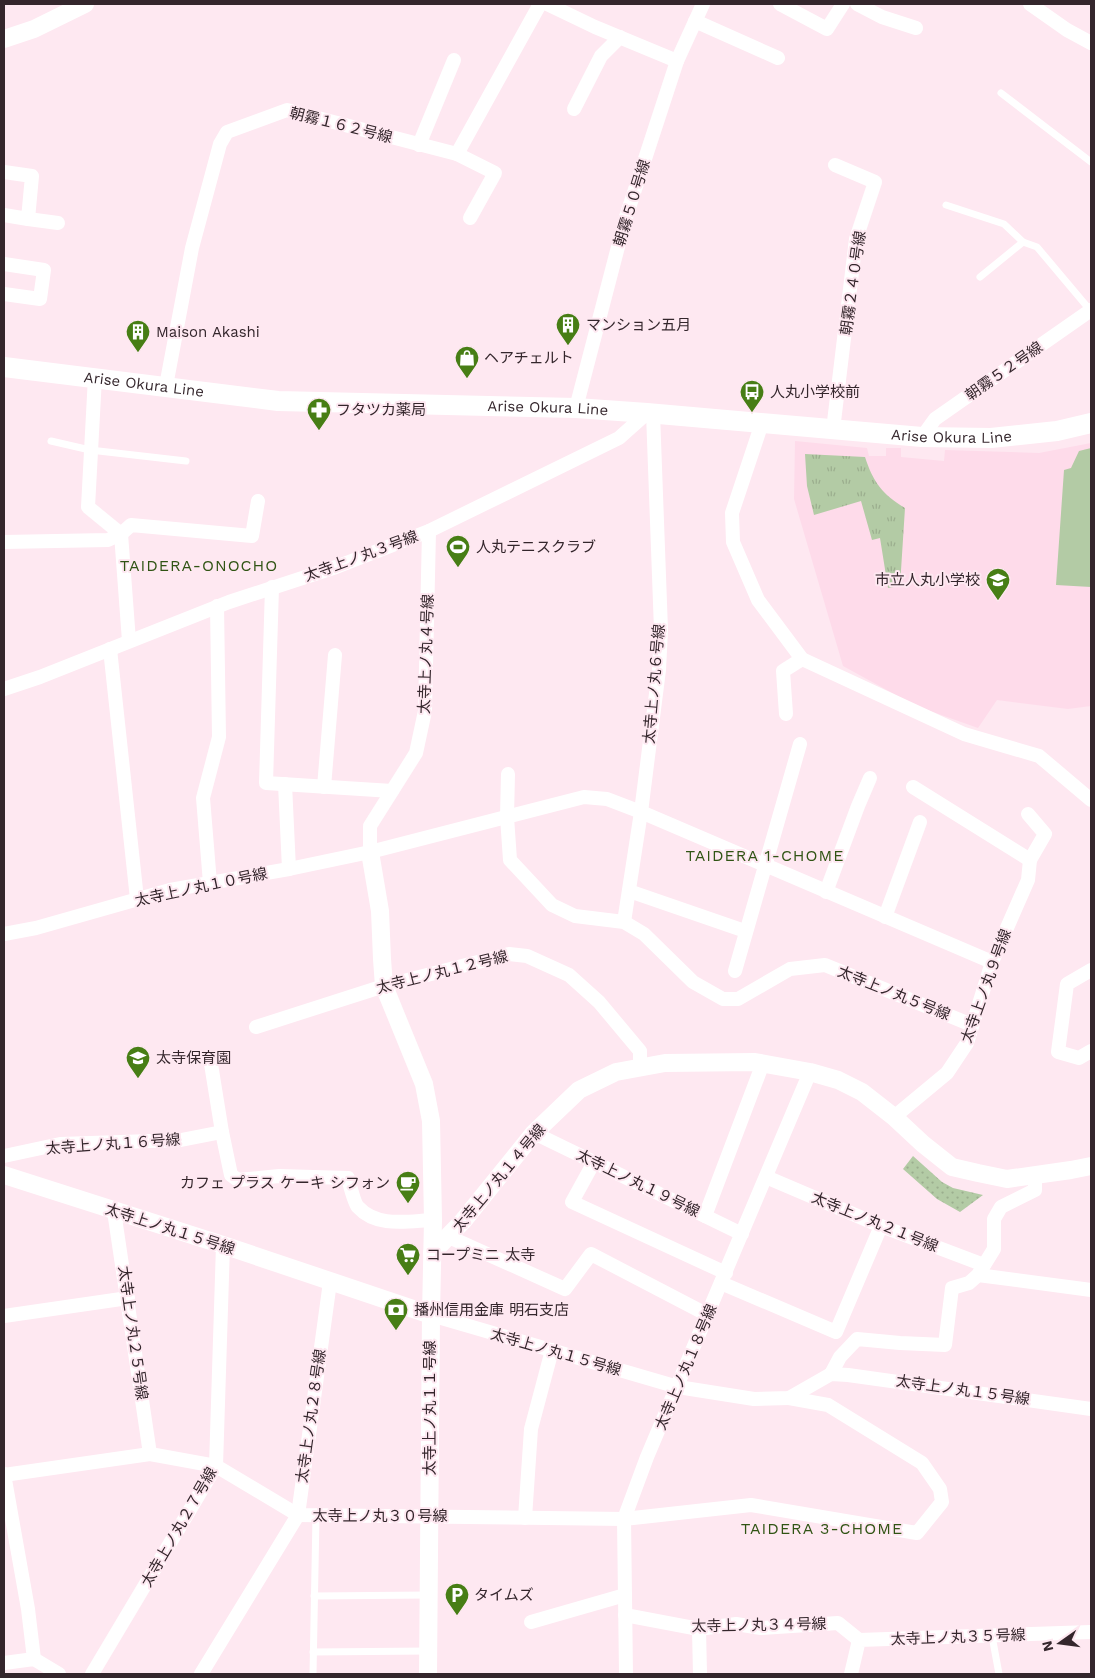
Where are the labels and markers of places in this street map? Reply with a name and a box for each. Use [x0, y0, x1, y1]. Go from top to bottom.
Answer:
building icon: マンション五月 [555, 312, 581, 346]
place label: マンション五月 [586, 316, 691, 334]
building icon: Maison Akashi [125, 319, 151, 353]
place label: Maison Akashi [156, 323, 260, 341]
shop icon: ヘアチェルト [454, 345, 480, 379]
place label: ヘアチェルト [484, 349, 574, 367]
bus stop icon: 人丸小学校前 [739, 379, 765, 413]
place label: 人丸小学校前 [770, 383, 860, 401]
pharmacy icon: フタツカ薬局 [306, 397, 332, 431]
place label: フタツカ薬局 [336, 401, 426, 419]
sports icon: 人丸テニスクラブ [445, 534, 471, 568]
place label: 人丸テニスクラブ [476, 538, 596, 556]
school or university icon: 市立人丸小学校 [985, 567, 1011, 601]
place label: 市立人丸小学校 [875, 571, 980, 589]
school or university icon: 太寺保育園 [125, 1045, 151, 1079]
place label: 太寺保育園 [156, 1049, 231, 1067]
cafe icon: カフェ プラス ケーキ シフォン [395, 1170, 421, 1204]
place label: カフェ プラス ケーキ シフォン [180, 1174, 390, 1192]
supermarket icon: コープミニ 太寺 [395, 1242, 421, 1276]
place label: コープミニ 太寺 [426, 1246, 535, 1264]
bank icon: 播州信用金庫 明石支店 [383, 1297, 409, 1331]
place label: 播州信用金庫 明石支店 [414, 1301, 569, 1319]
parking icon: タイムズ [444, 1582, 470, 1616]
place label: タイムズ [474, 1586, 534, 1604]

